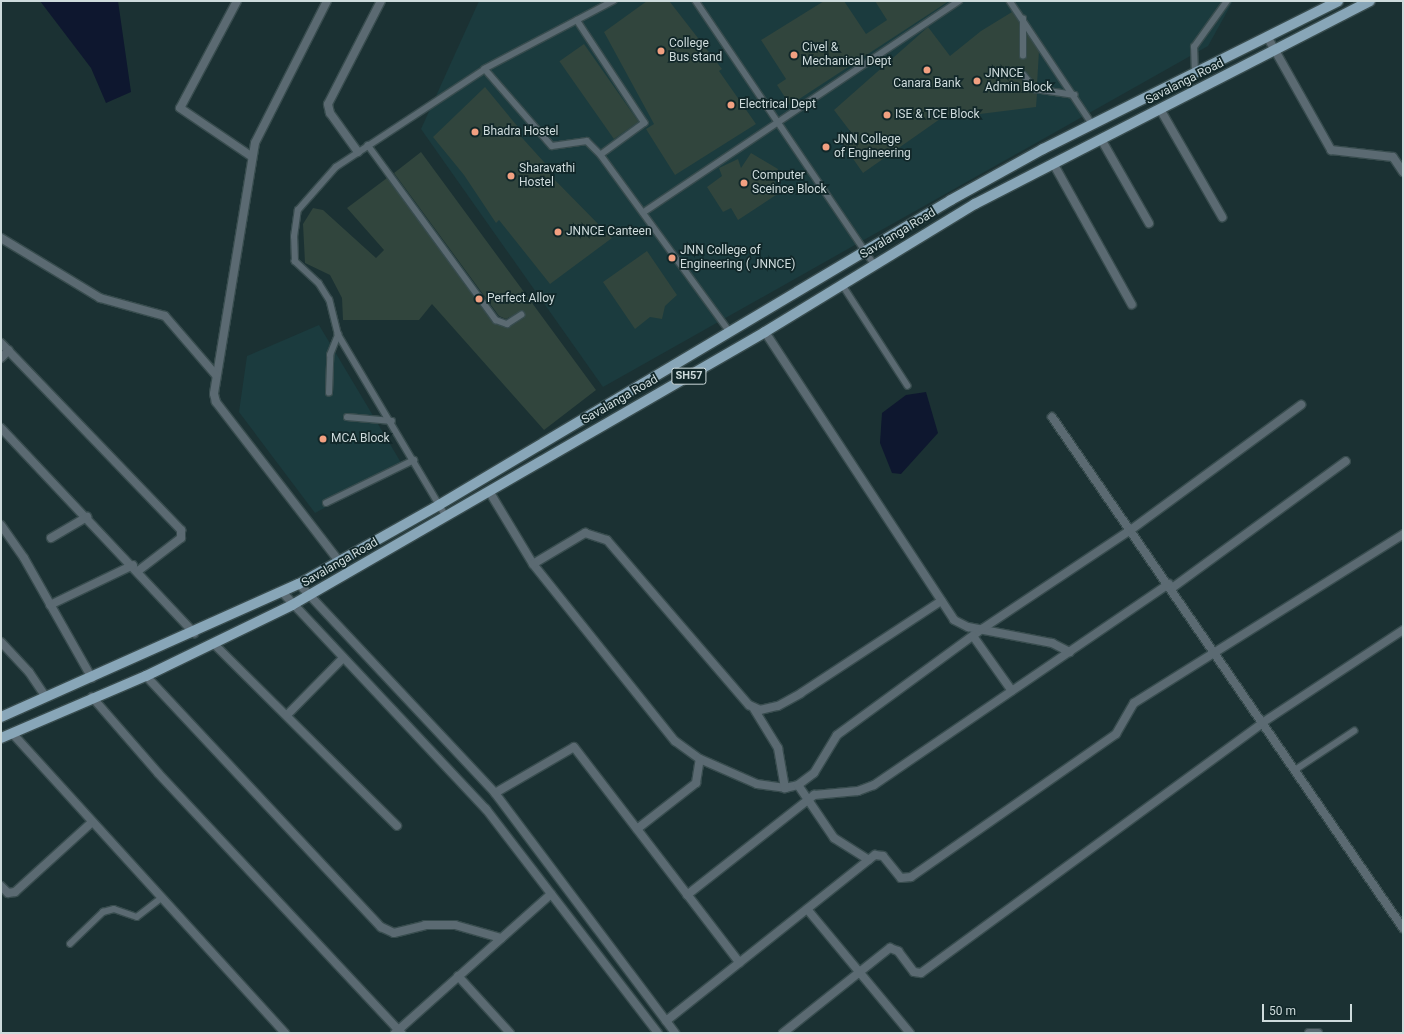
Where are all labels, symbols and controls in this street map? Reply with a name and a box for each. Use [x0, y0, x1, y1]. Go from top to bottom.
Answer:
place label: College Bus stand [669, 37, 722, 65]
place label: Civel & Mechanical Dept [802, 41, 891, 69]
marker: College Bus stand [656, 46, 666, 56]
marker: Civel & Mechanical Dept [789, 50, 799, 60]
street label: Savalanga Road [1144, 56, 1226, 108]
marker: Canara Bank [922, 65, 932, 75]
place label: JNNCE Admin Block [985, 67, 1052, 95]
marker: JNNCE Admin Block [972, 76, 982, 86]
place label: Canara Bank [893, 77, 961, 91]
place label: Electrical Dept [739, 98, 816, 112]
marker: Electrical Dept [726, 100, 736, 110]
place label: ISE & TCE Block [895, 108, 980, 122]
marker: ISE & TCE Block [882, 110, 892, 120]
place label: Bhadra Hostel [483, 125, 559, 139]
marker: Bhadra Hostel [470, 127, 480, 137]
place label: JNN College of Engineering [834, 133, 911, 161]
marker: JNN College of Engineering [821, 142, 831, 152]
place label: Sharavathi Hostel [519, 162, 575, 190]
place label: Computer Sceince Block [752, 169, 827, 197]
marker: Sharavathi Hostel [506, 171, 516, 181]
marker: Computer Sceince Block [739, 178, 749, 188]
street label: Savalanga Road [858, 206, 938, 262]
place label: JNNCE Canteen [566, 225, 652, 239]
marker: JNNCE Canteen [553, 227, 563, 237]
place label: JNN College of Engineering ( JNNCE) [680, 244, 795, 272]
marker: JNN College of Engineering ( JNNCE) [667, 253, 677, 263]
place label: Perfect Alloy [487, 292, 555, 306]
marker: Perfect Alloy [474, 294, 484, 304]
road number: SH57 [671, 367, 707, 385]
street label: Savalanga Road [579, 372, 661, 428]
place label: MCA Block [331, 432, 390, 446]
marker: MCA Block [318, 434, 328, 444]
street label: Savalanga Road [299, 535, 381, 591]
scale bar [1264, 996, 1354, 1022]
text: 50 m [1269, 1004, 1296, 1018]

